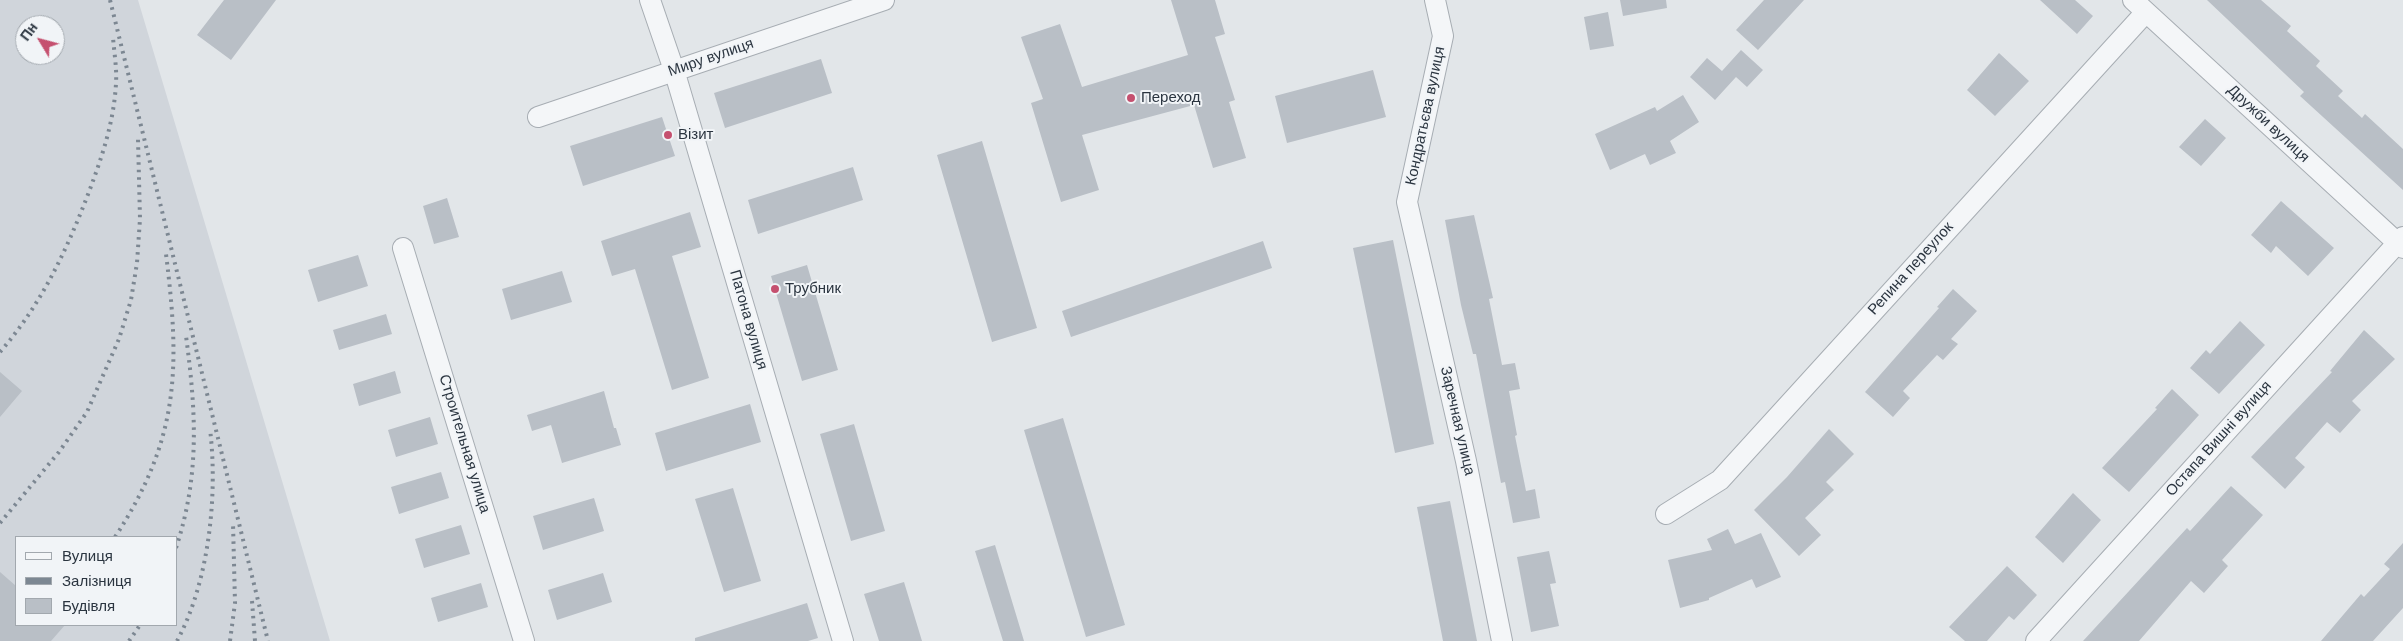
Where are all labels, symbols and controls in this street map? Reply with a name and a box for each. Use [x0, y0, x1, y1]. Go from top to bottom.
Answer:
north arrow [15, 15, 65, 65]
text: Пн [16, 19, 42, 44]
street label: Миру вулиця [666, 35, 756, 81]
street label: Кондратьєва вулиця [1402, 45, 1450, 187]
street label: Дружби вулиця [2223, 81, 2313, 167]
place label: Переход [1141, 89, 1201, 107]
marker: Переход [1125, 92, 1137, 104]
place label: Візит [678, 126, 713, 144]
marker: Візит [662, 129, 674, 141]
street label: Репина переулок [1865, 219, 1957, 319]
street label: Патона вулиця [725, 268, 771, 372]
place label: Трубник [785, 280, 841, 298]
marker: Трубник [769, 283, 781, 295]
street label: Заречная улица [1436, 365, 1478, 477]
street label: Строительная улица [434, 373, 494, 515]
street label: Остапа Вишні вулиця [2162, 377, 2276, 501]
legend [15, 536, 178, 626]
text: Вулиця [62, 546, 113, 566]
text: Залізниця [62, 571, 132, 591]
text: Будівля [62, 596, 115, 616]

